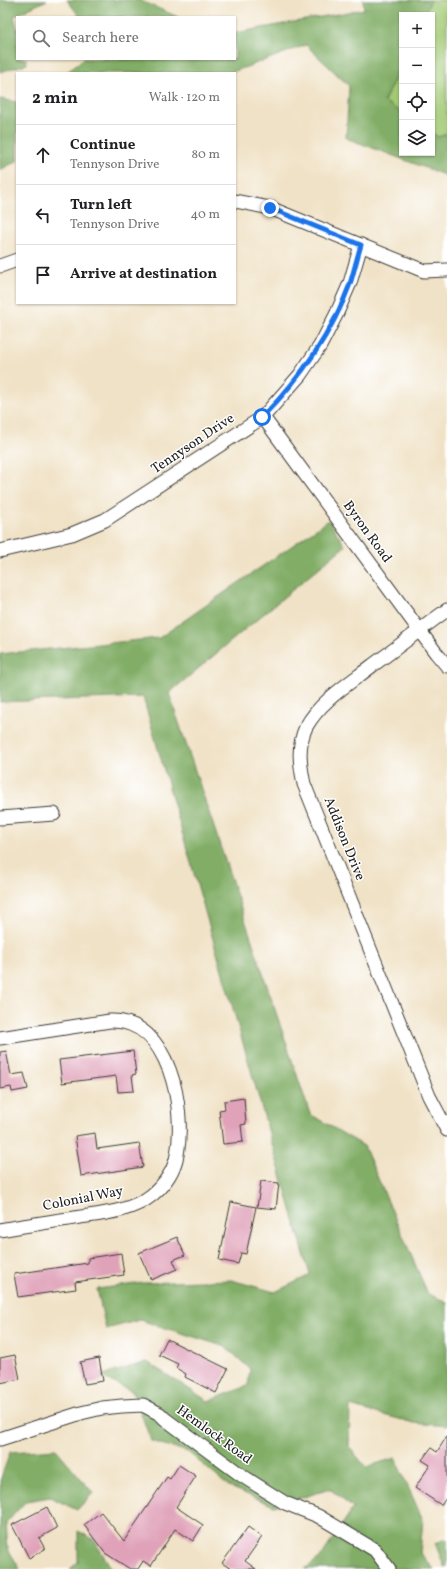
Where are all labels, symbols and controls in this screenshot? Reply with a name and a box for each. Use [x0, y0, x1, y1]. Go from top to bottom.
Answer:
map controls [399, 12, 435, 156]
button: + [399, 12, 435, 48]
search box [16, 16, 236, 60]
icon: search [30, 27, 52, 49]
text: Search here [62, 28, 139, 49]
button: − [399, 48, 435, 84]
button: locate [399, 84, 435, 120]
text: 2 min [32, 87, 78, 110]
text: Walk · 120 m [149, 89, 220, 107]
button: layers [399, 120, 435, 156]
text: Continue [70, 135, 135, 156]
icon: ahead [32, 144, 54, 166]
text: 80 m [191, 146, 220, 164]
text: Tennyson Drive [70, 156, 159, 174]
text: Turn left [70, 195, 132, 216]
route end [261, 199, 279, 217]
icon: left [32, 204, 54, 226]
text: 40 m [191, 206, 220, 224]
text: Tennyson Drive [70, 216, 159, 234]
icon: arrive [32, 264, 54, 286]
text: Arrive at destination [70, 264, 217, 285]
route start [253, 408, 271, 426]
street label: Tennyson Drive [148, 409, 239, 479]
street label: Byron Road [338, 497, 396, 567]
street label: Addison Drive [319, 794, 369, 884]
street label: Colonial Way [41, 1182, 125, 1216]
street label: Hemlock Road [172, 1401, 256, 1469]

